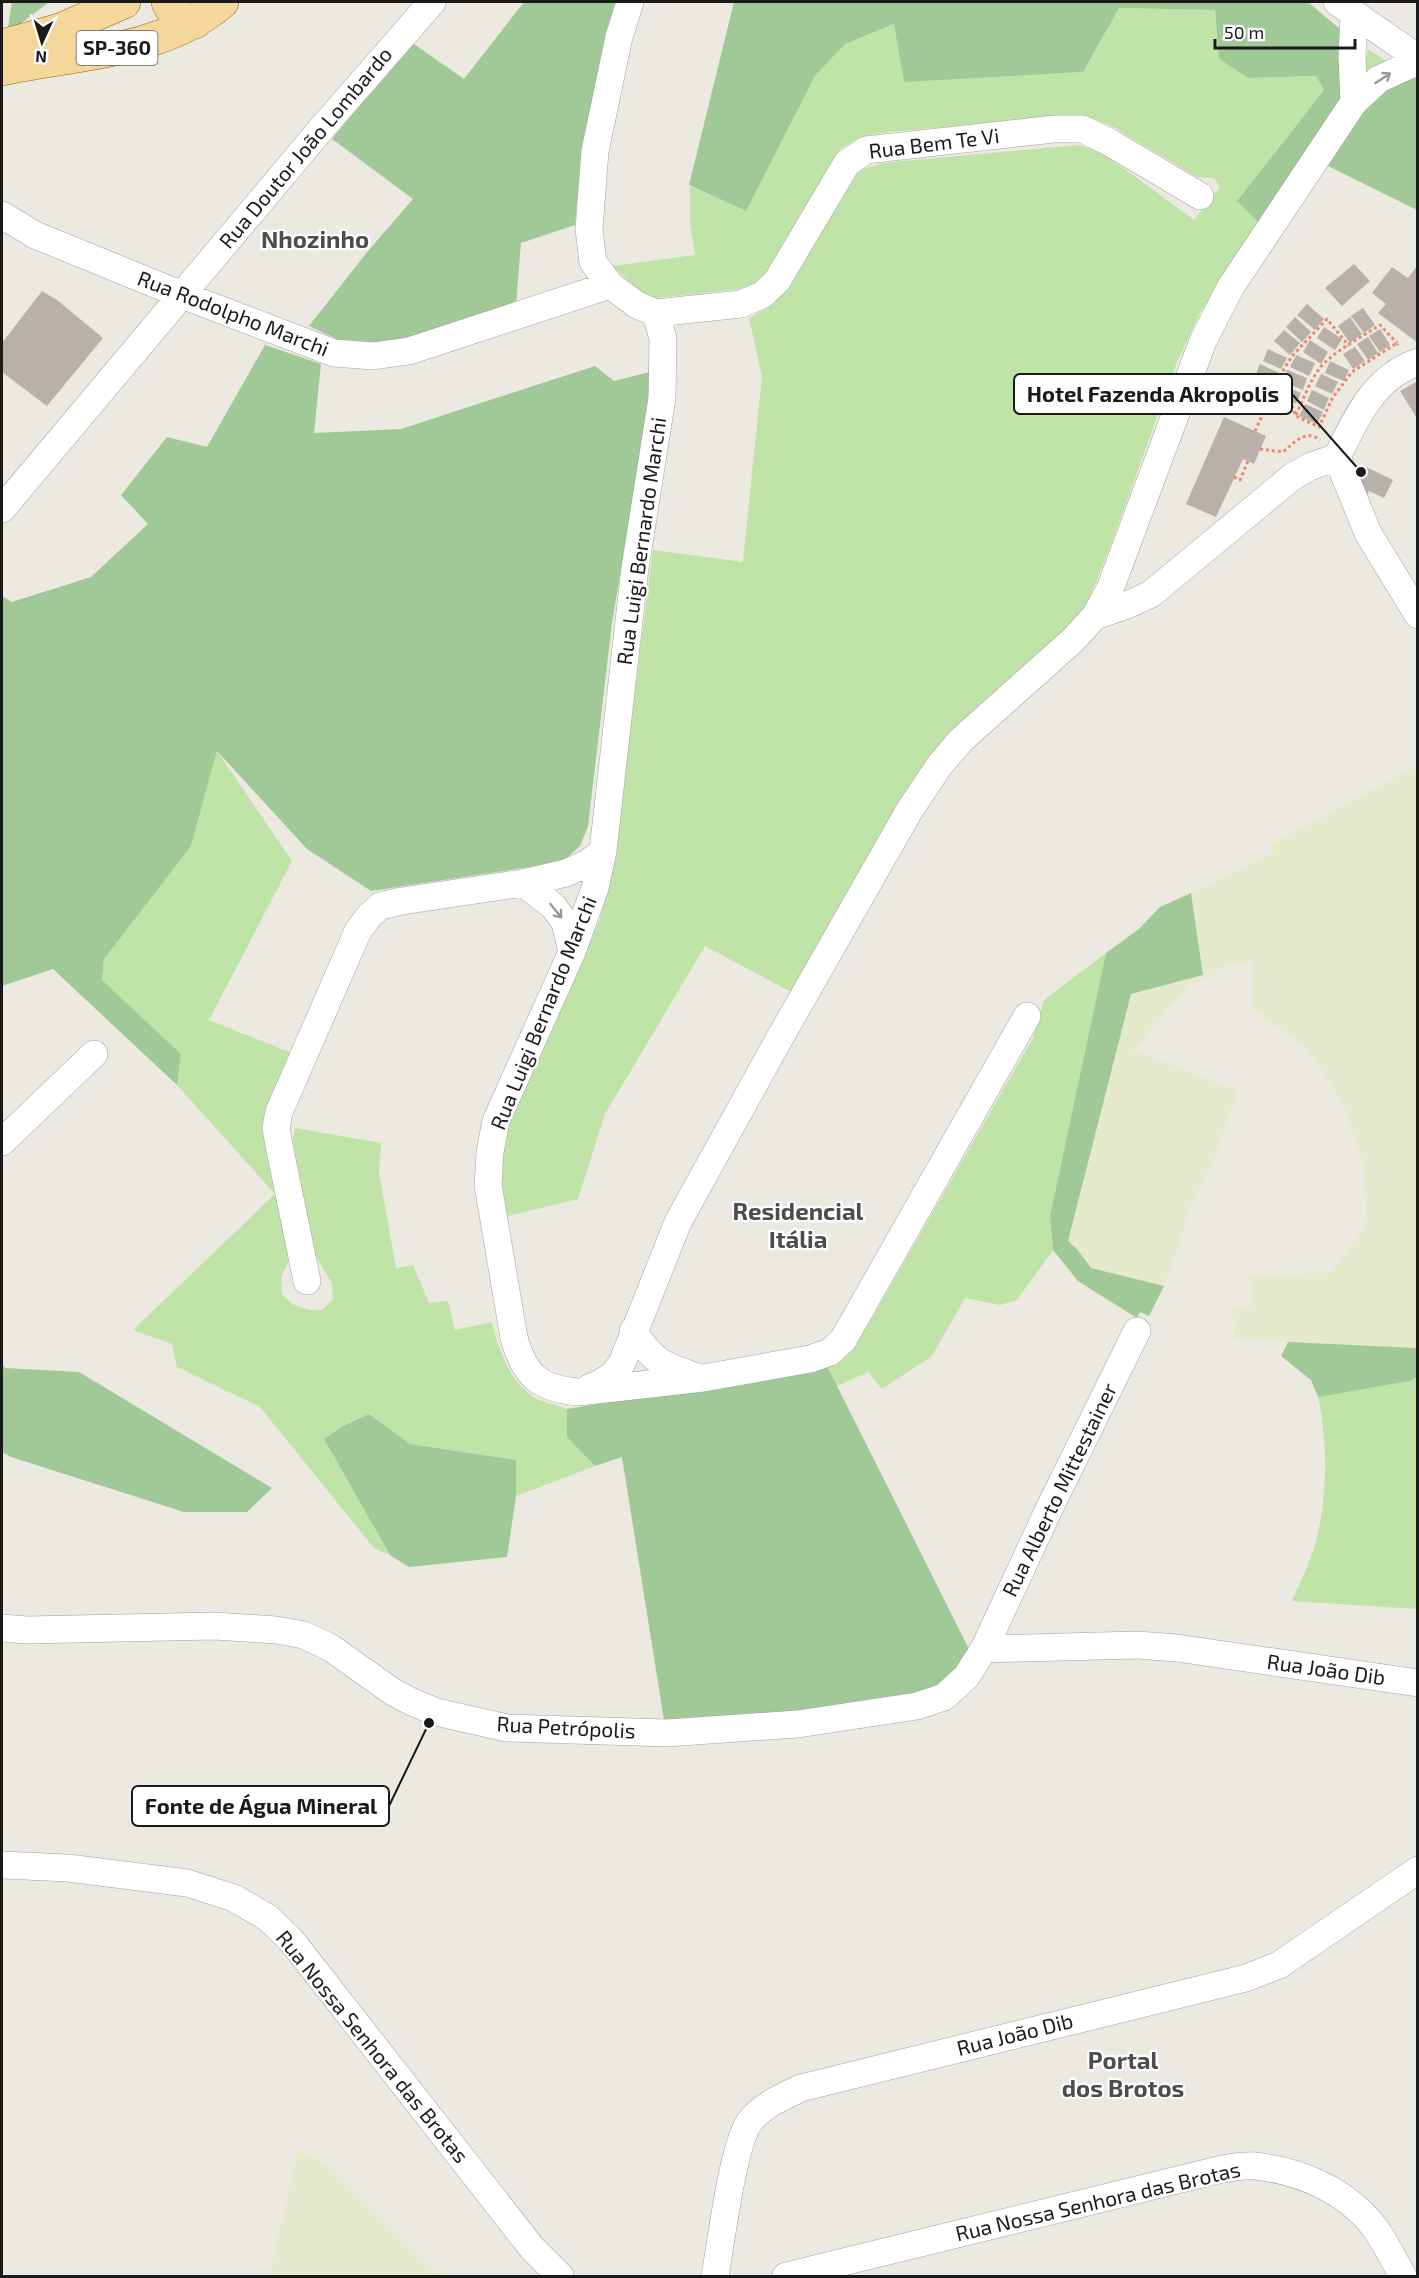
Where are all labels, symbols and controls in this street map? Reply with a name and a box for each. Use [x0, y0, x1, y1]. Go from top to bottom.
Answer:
north arrow [12, 12, 72, 72]
scale bar [1215, 12, 1354, 50]
text: 50 m [1224, 21, 1264, 43]
road number: SP-360 [76, 31, 158, 65]
street label: Rua Doutor João Lombardo [213, 41, 396, 253]
text: N [34, 48, 47, 67]
one-way arrow [1375, 71, 1392, 84]
street label: Rua Bem Te Vi [867, 122, 1001, 163]
district label: Nhozinho [261, 224, 369, 253]
street label: Rua Rodolpho Marchi [134, 265, 333, 361]
callout: Hotel Fazenda Akropolis [1014, 374, 1292, 414]
text: Hotel Fazenda Akropolis [1027, 380, 1279, 406]
street label: Rua Luigi Bernardo Marchi [611, 415, 670, 666]
street label: Rua Luigi Bernardo Marchi [484, 892, 601, 1133]
one-way arrow [550, 903, 563, 919]
district label: Residencial Itália [733, 1196, 864, 1253]
street label: Rua Alberto Mittestainer [996, 1378, 1122, 1600]
street label: Rua João Dib [1266, 1648, 1387, 1689]
street label: Rua Petrópolis [496, 1710, 636, 1743]
callout: Fonte de Água Mineral [132, 1786, 389, 1826]
text: Fonte de Água Mineral [145, 1792, 378, 1818]
street label: Rua Nossa Senhora das Brotas [272, 1925, 475, 2167]
street label: Rua João Dib [954, 2007, 1075, 2060]
district label: Portal dos Brotos [1062, 2045, 1184, 2102]
street label: Rua Nossa Senhora das Brotas [953, 2156, 1243, 2246]

